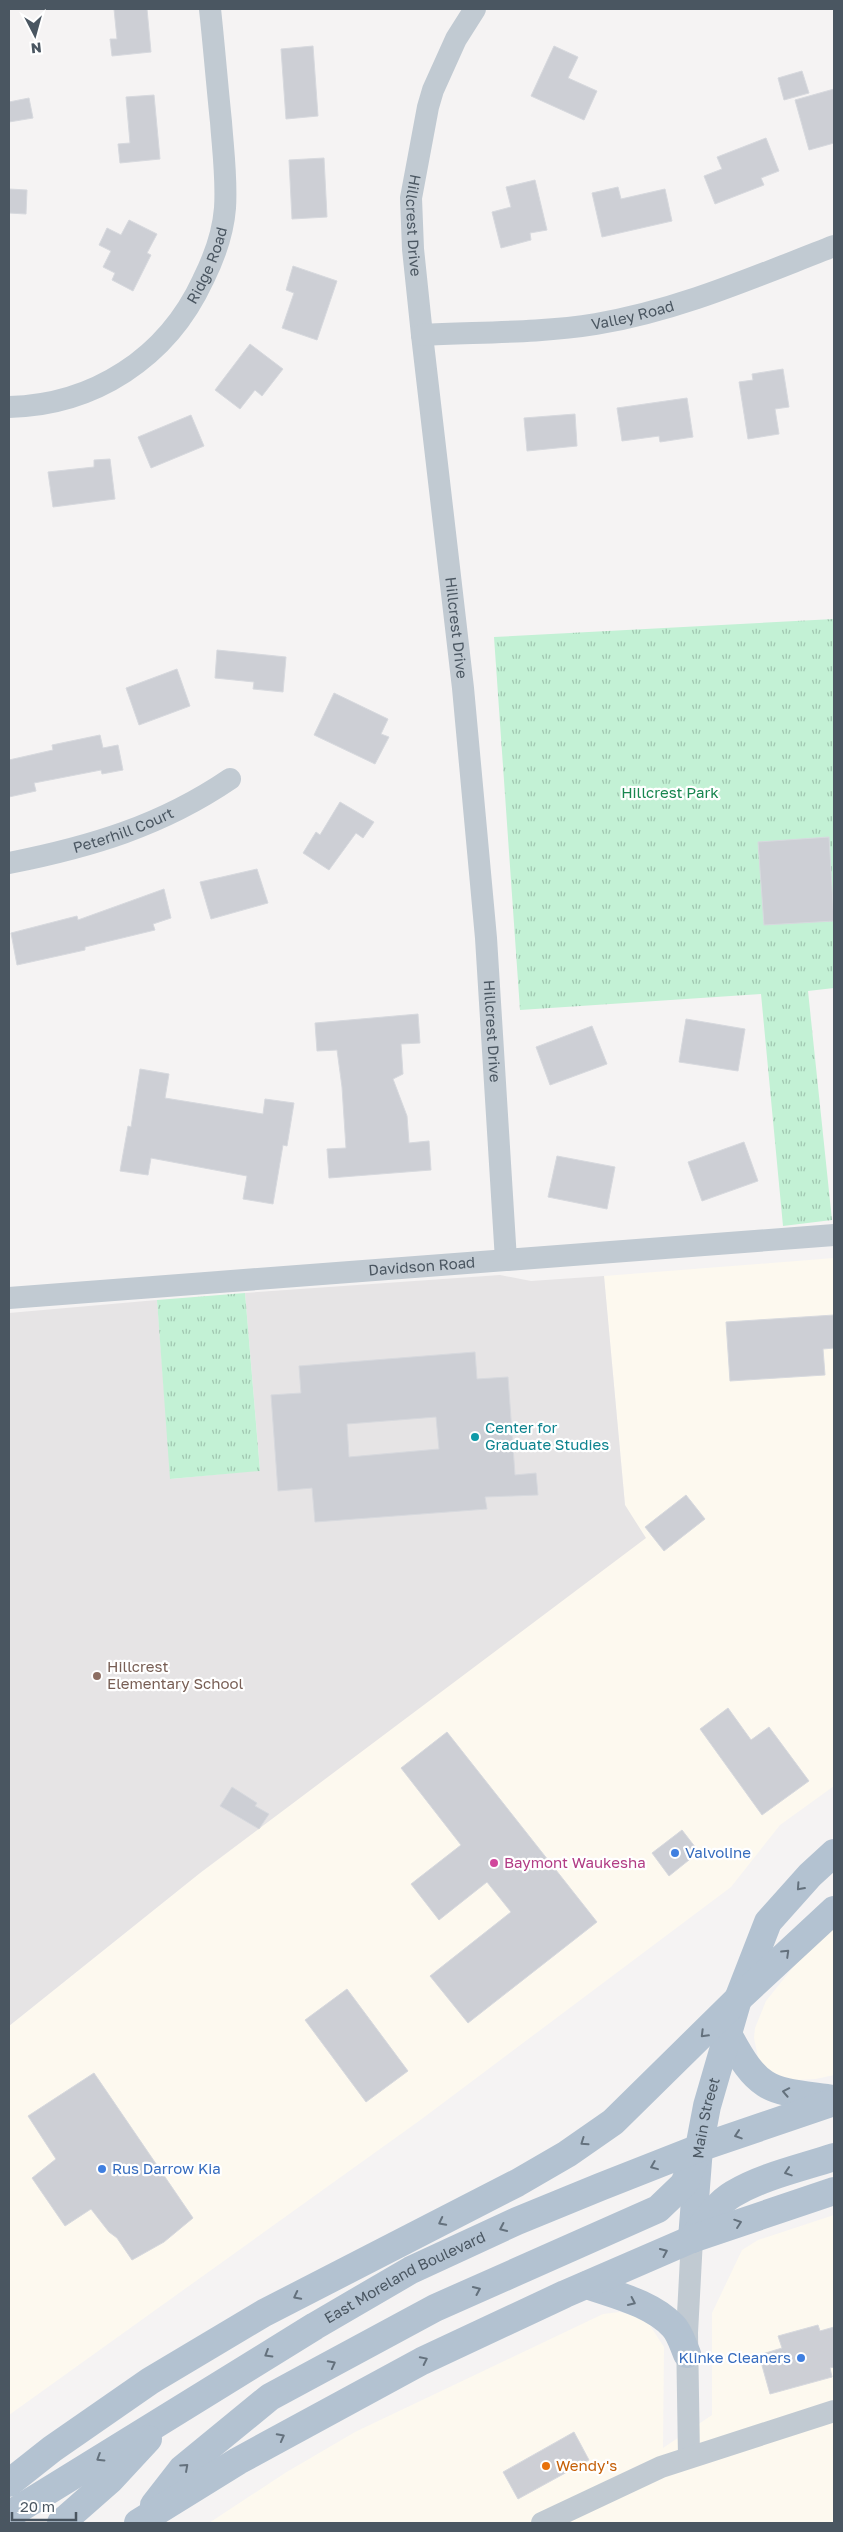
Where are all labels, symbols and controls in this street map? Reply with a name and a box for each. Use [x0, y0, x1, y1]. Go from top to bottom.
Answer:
north arrow [10, 10, 60, 60]
text: N [30, 39, 43, 57]
street label: Hillcrest Drive [403, 173, 426, 277]
street label: Ridge Road [182, 225, 230, 307]
street label: Valley Road [590, 296, 676, 333]
street label: Hillcrest Drive [442, 576, 472, 680]
park label: Hillcrest Park [621, 783, 719, 801]
street label: Peterhill Court [71, 803, 176, 856]
street label: Hillcrest Drive [481, 979, 505, 1083]
street label: Davidson Road [368, 1252, 476, 1279]
place label: Center for Graduate Studies [485, 1418, 609, 1453]
marker: Center for Graduate Studies [469, 1431, 481, 1443]
place label: Hillcrest Elementary School [107, 1657, 243, 1692]
marker: Hillcrest Elementary School [91, 1670, 103, 1682]
place label: Valvoline [685, 1843, 751, 1861]
marker: Valvoline [669, 1847, 681, 1859]
place label: Baymont Waukesha [504, 1853, 646, 1871]
marker: Baymont Waukesha [488, 1857, 500, 1869]
one-way arrow [797, 1882, 806, 1891]
one-way arrow [780, 1950, 789, 1959]
one-way arrow [701, 2028, 710, 2037]
street label: Main Street [688, 2075, 723, 2159]
one-way arrow [782, 2087, 791, 2097]
one-way arrow [735, 2129, 743, 2139]
one-way arrow [580, 2136, 589, 2145]
place label: Rus Darrow Kia [112, 2159, 221, 2177]
one-way arrow [650, 2160, 658, 2170]
marker: Rus Darrow Kia [96, 2163, 108, 2175]
one-way arrow [784, 2166, 792, 2176]
one-way arrow [438, 2216, 447, 2226]
one-way arrow [733, 2219, 742, 2229]
one-way arrow [499, 2221, 508, 2232]
street label: East Moreland Boulevard [321, 2227, 488, 2327]
one-way arrow [659, 2247, 668, 2258]
one-way arrow [472, 2285, 481, 2296]
one-way arrow [294, 2290, 303, 2300]
one-way arrow [627, 2295, 636, 2306]
one-way arrow [265, 2348, 274, 2358]
place label: Klinke Cleaners [678, 2348, 791, 2366]
marker: Klinke Cleaners [795, 2352, 807, 2364]
one-way arrow [419, 2356, 428, 2366]
one-way arrow [327, 2360, 336, 2370]
one-way arrow [276, 2434, 285, 2444]
one-way arrow [96, 2452, 105, 2461]
place label: Wendy's [556, 2456, 617, 2474]
marker: Wendy's [540, 2460, 552, 2472]
one-way arrow [180, 2463, 189, 2472]
scale bar [12, 2490, 76, 2522]
text: 20 m [20, 2497, 55, 2515]

